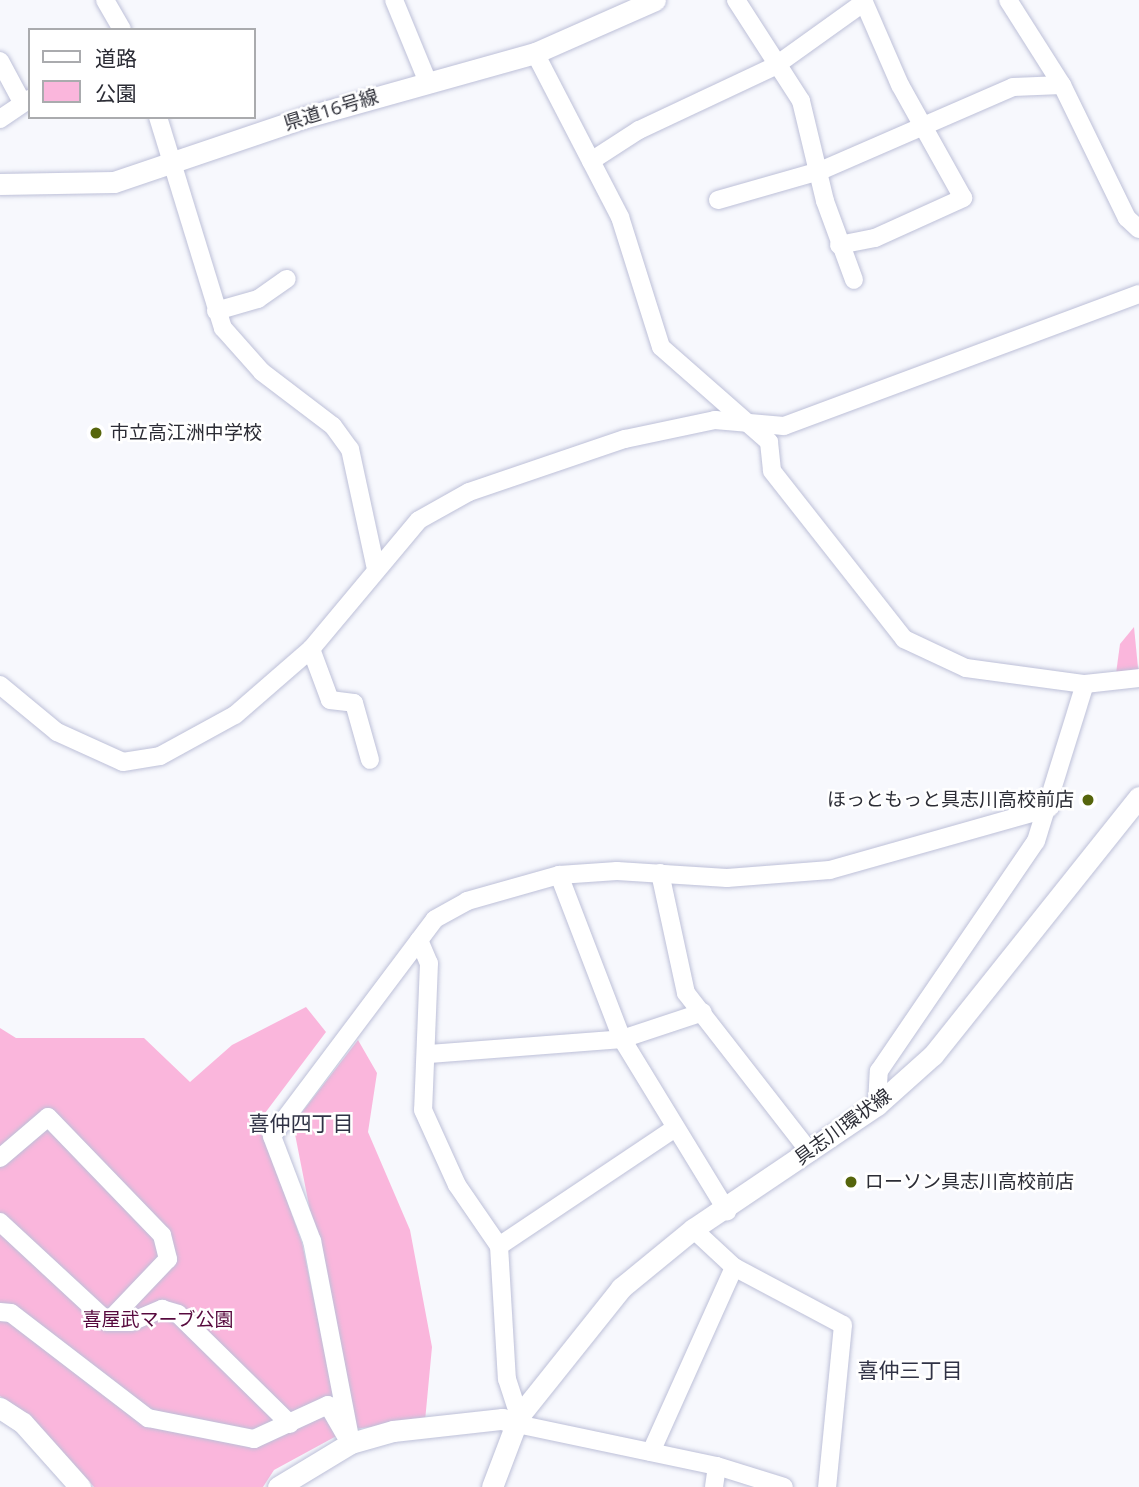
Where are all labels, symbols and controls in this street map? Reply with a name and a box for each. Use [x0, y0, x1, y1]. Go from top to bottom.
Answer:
legend [28, 28, 256, 119]
text: 道路 [95, 44, 137, 72]
text: 公園 [95, 79, 137, 107]
street label: 県道16号線 [281, 85, 381, 135]
place label: 市立高江洲中学校 [110, 422, 262, 444]
marker: 市立高江洲中学校 [88, 425, 104, 441]
place label: ほっともっと具志川高校前店 [827, 789, 1074, 811]
marker: ほっともっと具志川高校前店 [1080, 792, 1096, 808]
street label: 具志川環状線 [790, 1084, 896, 1170]
district label: 喜仲四丁目 [249, 1110, 353, 1136]
place label: ローソン具志川高校前店 [865, 1171, 1074, 1193]
marker: ローソン具志川高校前店 [843, 1174, 859, 1190]
park label: 喜屋武マーブ公園 [82, 1309, 234, 1331]
district label: 喜仲三丁目 [858, 1357, 962, 1383]

